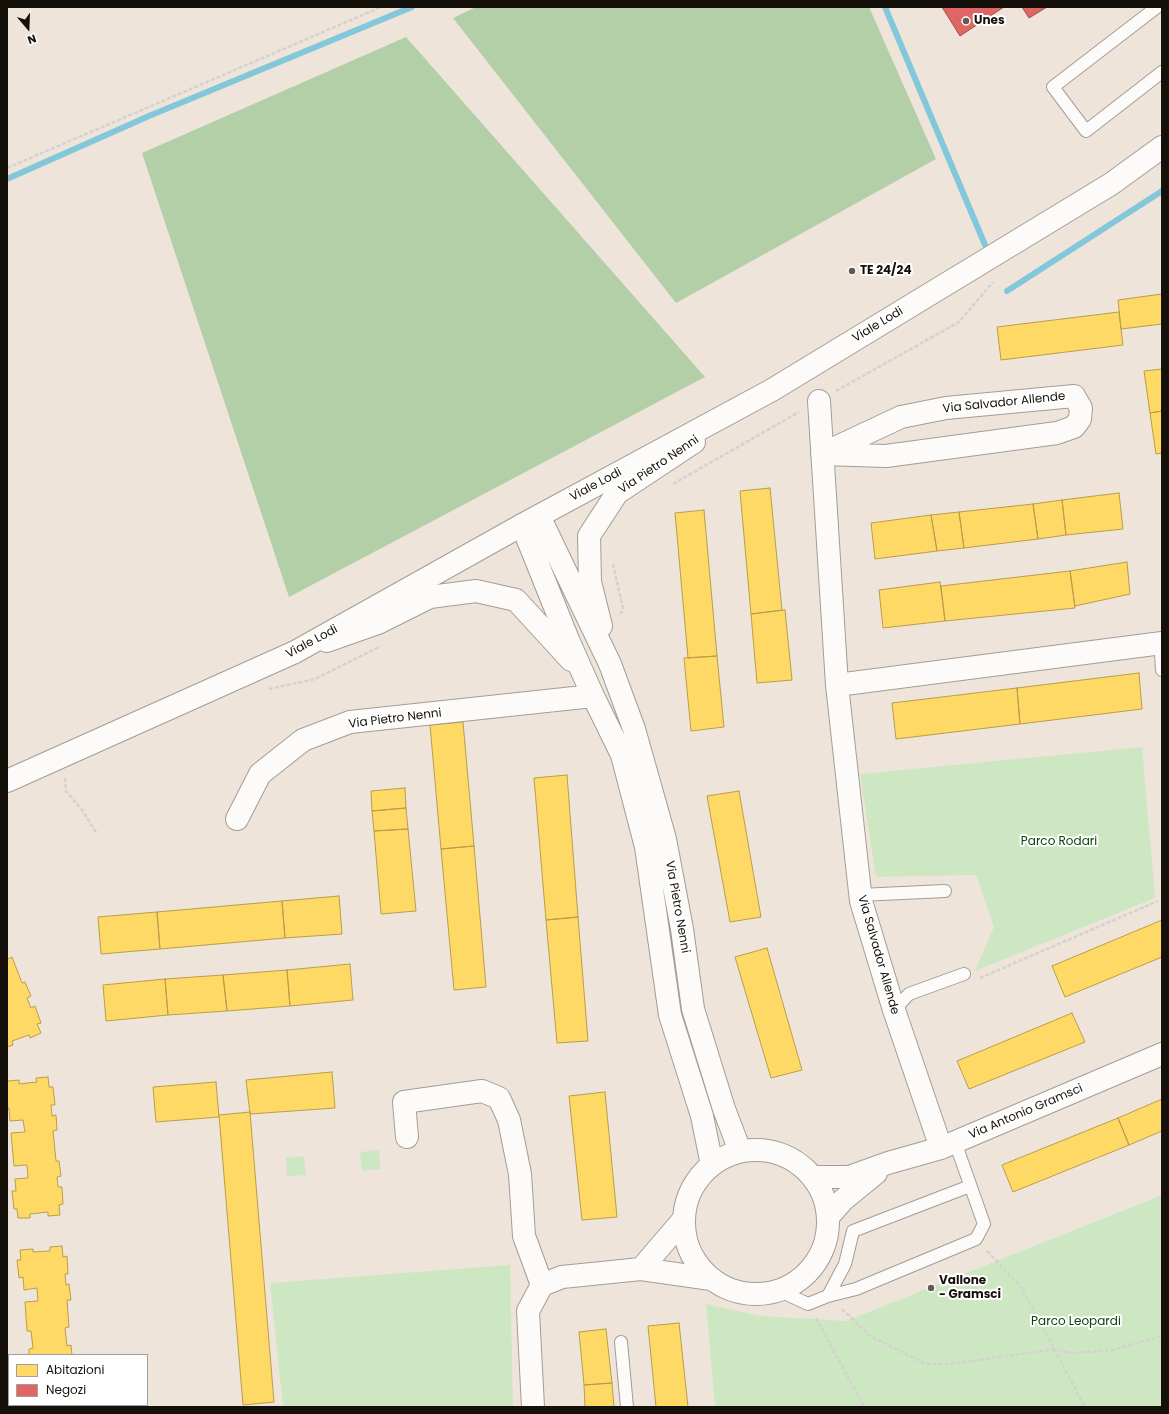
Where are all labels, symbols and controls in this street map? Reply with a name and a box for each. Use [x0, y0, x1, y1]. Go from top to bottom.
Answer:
north arrow [8, 8, 48, 48]
place label: Unes [974, 14, 1005, 28]
marker: Unes [961, 16, 971, 26]
text: N [25, 30, 38, 48]
place label: TE 24/24 [860, 264, 912, 278]
marker: TE 24/24 [847, 266, 857, 276]
street label: Viale Lodi [850, 304, 906, 346]
street label: Via Salvador Allende [942, 389, 1066, 417]
street label: Via Pietro Nenni [616, 433, 702, 497]
street label: Viale Lodi [568, 465, 624, 505]
street label: Viale Lodi [284, 622, 340, 662]
street label: Via Pietro Nenni [348, 706, 442, 732]
park label: Parco Rodari [1021, 835, 1097, 849]
street label: Via Pietro Nenni [662, 860, 692, 954]
street label: Via Salvador Allende [854, 894, 902, 1016]
street label: Via Antonio Gramsci [967, 1081, 1085, 1143]
place label: Vallone - Gramsci [939, 1274, 1001, 1302]
marker: Vallone - Gramsci [926, 1283, 936, 1293]
park label: Parco Leopardi [1031, 1315, 1121, 1329]
legend [8, 1354, 148, 1406]
text: Abitazioni [46, 1361, 104, 1378]
text: Negozi [46, 1381, 86, 1398]

